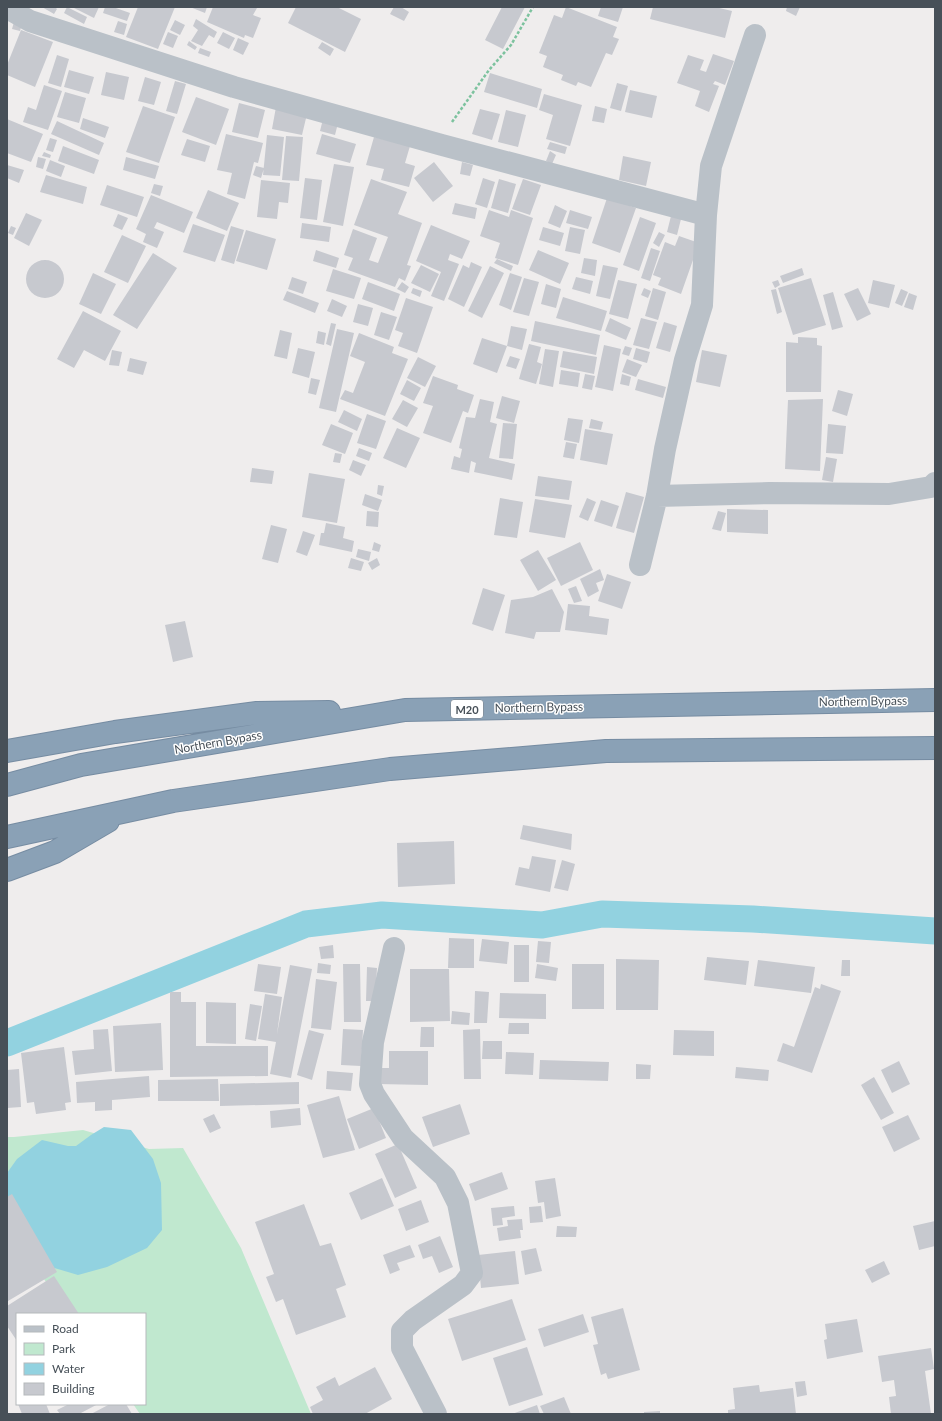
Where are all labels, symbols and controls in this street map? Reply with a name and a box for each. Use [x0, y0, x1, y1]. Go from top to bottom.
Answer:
street label: Northern Bypass [819, 693, 907, 709]
street label: Northern Bypass [495, 699, 583, 715]
road number: M20 [451, 700, 483, 718]
street label: Northern Bypass [173, 727, 263, 757]
legend [16, 1313, 146, 1405]
text: Road [52, 1321, 79, 1336]
text: Park [52, 1341, 76, 1356]
text: Water [52, 1361, 85, 1376]
text: Building [52, 1381, 95, 1396]

